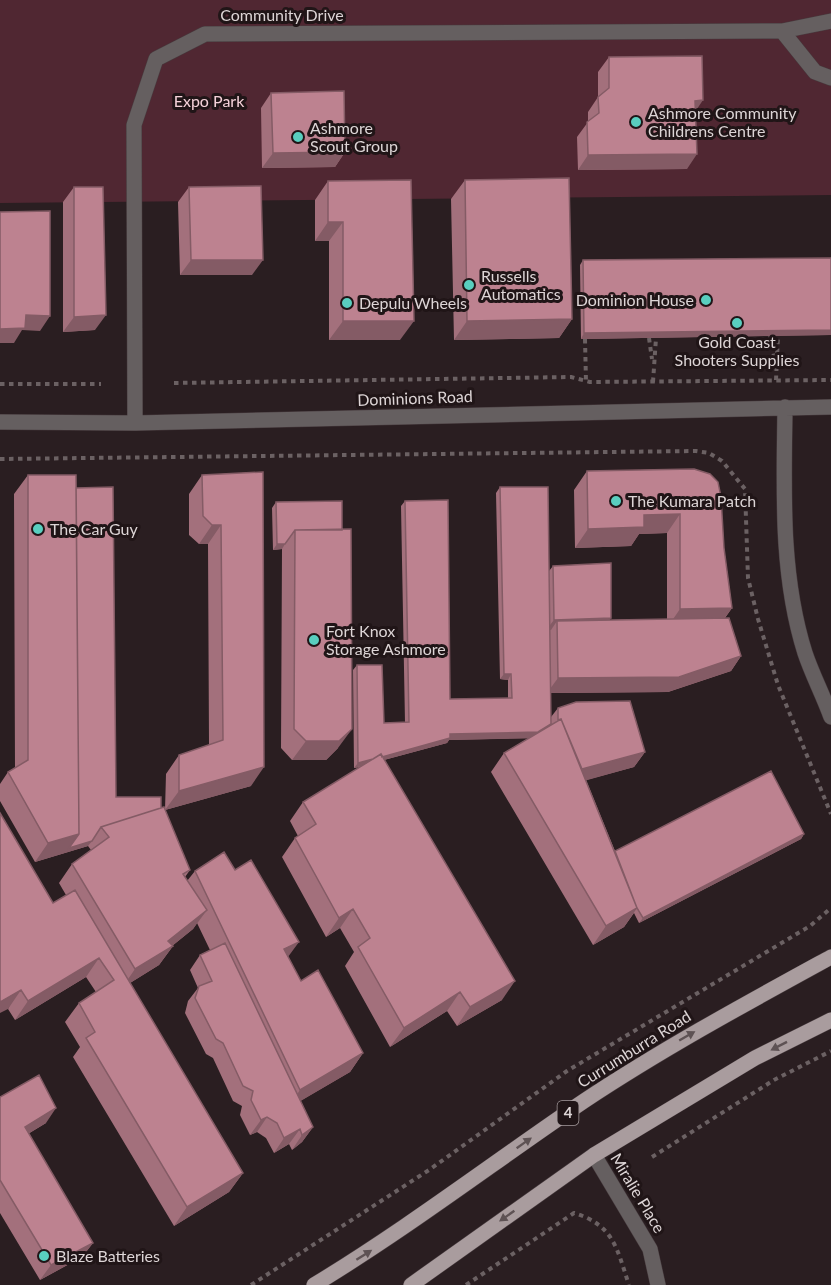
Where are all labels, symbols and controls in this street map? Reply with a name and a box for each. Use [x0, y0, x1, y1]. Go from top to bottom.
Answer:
street label: Community Drive [220, 5, 344, 24]
park label: Expo Park [174, 91, 245, 110]
place label: Ashmore Community Childrens Centre [648, 103, 797, 140]
marker: Ashmore Community Childrens Centre [629, 115, 643, 129]
place label: Ashmore Scout Group [310, 118, 398, 155]
marker: Ashmore Scout Group [291, 130, 305, 144]
place label: Russells Automatics [481, 266, 561, 303]
marker: Russells Automatics [462, 278, 476, 292]
place label: Dominion House [576, 290, 694, 309]
place label: Depulu Wheels [359, 293, 467, 312]
marker: Dominion House [699, 293, 713, 307]
marker: Depulu Wheels [340, 296, 354, 310]
marker: Gold Coast Shooters Supplies [730, 316, 744, 330]
place label: Gold Coast Shooters Supplies [675, 332, 799, 369]
street label: Dominions Road [357, 386, 473, 409]
place label: The Kumara Patch [628, 491, 756, 510]
marker: The Kumara Patch [609, 494, 623, 508]
place label: The Car Guy [50, 519, 138, 538]
marker: The Car Guy [31, 522, 45, 536]
place label: Fort Knox Storage Ashmore [326, 621, 446, 658]
marker: Fort Knox Storage Ashmore [307, 633, 321, 647]
street label: Currumburra Road [574, 1006, 694, 1091]
one-way arrow [679, 1031, 696, 1041]
one-way arrow [770, 1041, 787, 1051]
road number: 4 [558, 1101, 578, 1125]
one-way arrow [516, 1137, 532, 1149]
street label: Miralie Place [607, 1149, 670, 1236]
one-way arrow [500, 1210, 516, 1222]
place label: Blaze Batteries [56, 1246, 160, 1265]
marker: Blaze Batteries [37, 1249, 51, 1263]
one-way arrow [356, 1249, 372, 1260]

